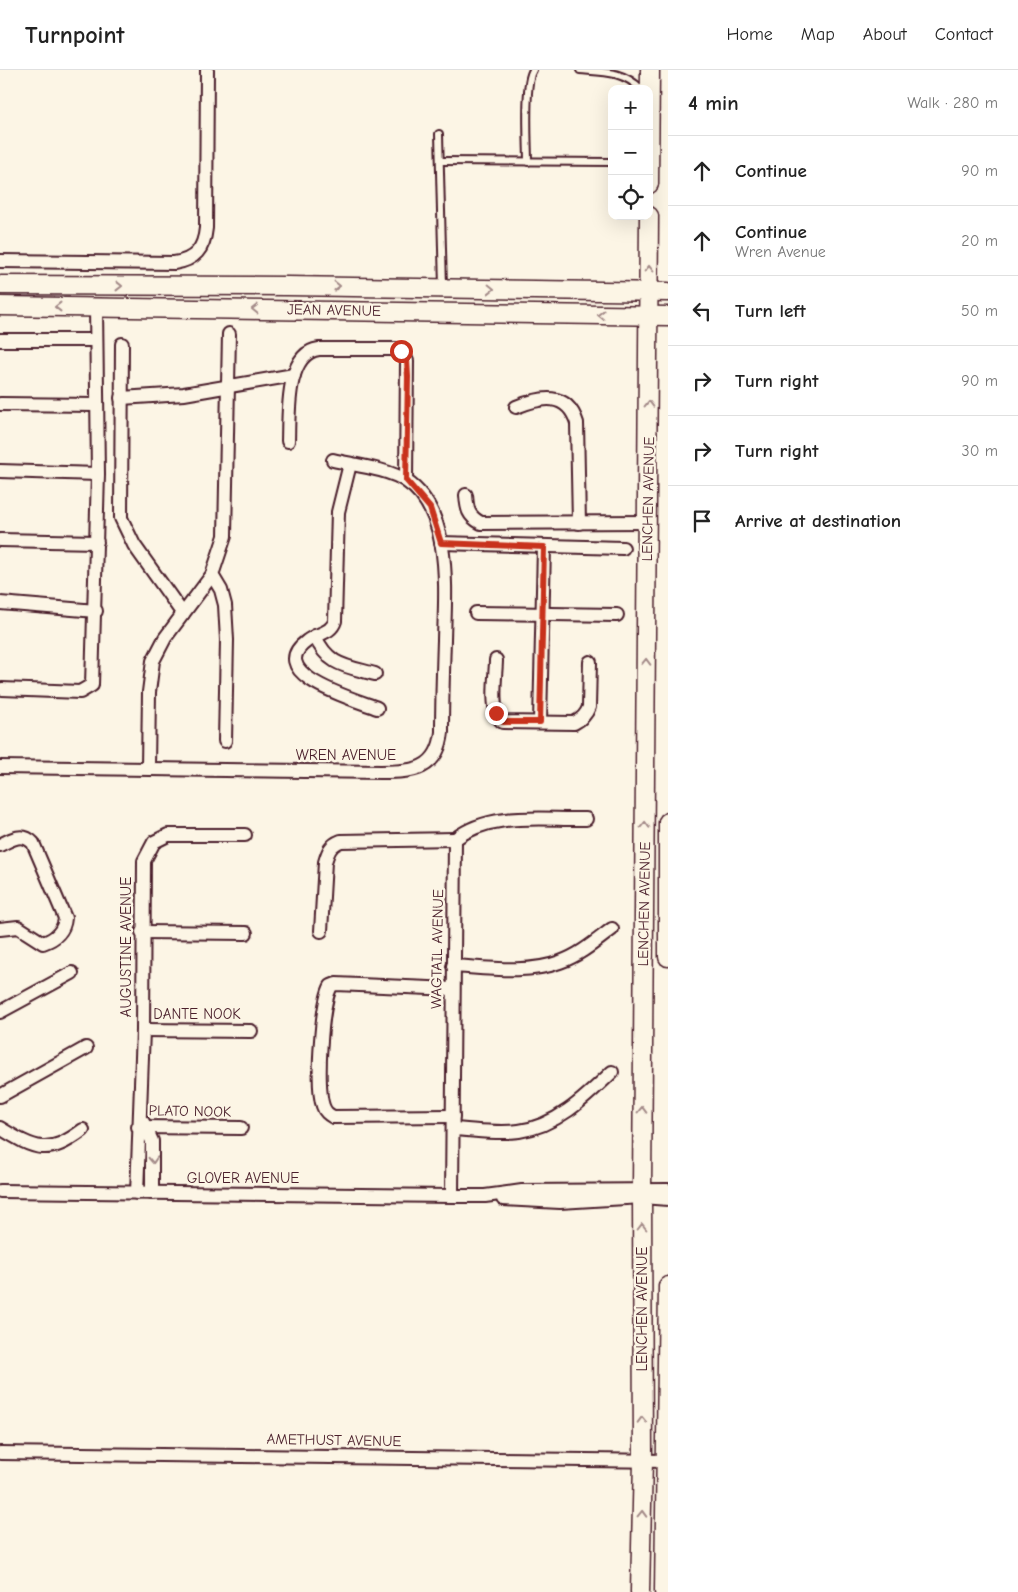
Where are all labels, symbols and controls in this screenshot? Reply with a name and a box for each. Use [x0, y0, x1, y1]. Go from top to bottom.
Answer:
text: Turnpoint [25, 21, 124, 49]
text: Home [726, 24, 773, 45]
text: Map [801, 24, 835, 45]
text: About [863, 24, 907, 45]
text: Contact [935, 24, 993, 45]
map controls [608, 85, 653, 220]
button: + [608, 85, 653, 130]
text: 4 min [688, 91, 739, 115]
text: Walk · 280 m [907, 94, 998, 112]
button: − [608, 130, 653, 175]
icon: ahead [688, 157, 716, 185]
text: Continue [735, 160, 807, 182]
text: 90 m [961, 162, 998, 180]
button: locate [608, 175, 653, 220]
text: Continue [735, 221, 807, 243]
icon: ahead [688, 227, 716, 255]
text: 20 m [961, 232, 998, 250]
text: Wren Avenue [735, 243, 826, 261]
one-way arrow [644, 265, 654, 272]
one-way arrow [115, 281, 123, 291]
one-way arrow [333, 281, 341, 292]
one-way arrow [488, 284, 496, 294]
icon: left [688, 297, 716, 325]
street label: JEAN AVENUE [287, 300, 381, 320]
text: Turn left [735, 300, 806, 322]
one-way arrow [53, 302, 61, 312]
text: 50 m [961, 302, 998, 320]
one-way arrow [251, 304, 258, 314]
one-way arrow [597, 309, 605, 320]
route start [390, 340, 413, 363]
icon: right [688, 367, 716, 395]
text: Turn right [735, 370, 819, 392]
text: 90 m [961, 372, 998, 390]
one-way arrow [644, 399, 654, 407]
street label: LENCHEN AVENUE [638, 436, 658, 562]
icon: right [688, 437, 716, 465]
text: Turn right [735, 440, 819, 462]
text: 30 m [962, 442, 998, 460]
icon: arrive [688, 507, 716, 535]
text: Arrive at destination [735, 510, 901, 532]
one-way arrow [641, 658, 651, 666]
route end [485, 702, 508, 725]
street label: WREN AVENUE [296, 746, 396, 764]
one-way arrow [640, 821, 650, 828]
street label: LENCHEN AVENUE [634, 841, 654, 967]
street label: AUGUSTINE AVENUE [117, 877, 135, 1017]
street label: WAGTAIL AVENUE [427, 889, 447, 1009]
street label: DANTE NOOK [153, 1005, 241, 1023]
street label: PLATO NOOK [148, 1101, 232, 1121]
one-way arrow [637, 1106, 648, 1114]
one-way arrow [148, 1156, 159, 1164]
street label: GLOVER AVENUE [187, 1169, 299, 1187]
one-way arrow [637, 1223, 647, 1230]
street label: LENCHEN AVENUE [633, 1247, 651, 1371]
one-way arrow [637, 1416, 648, 1424]
street label: AMETHUST AVENUE [266, 1430, 402, 1450]
one-way arrow [637, 1510, 647, 1518]

